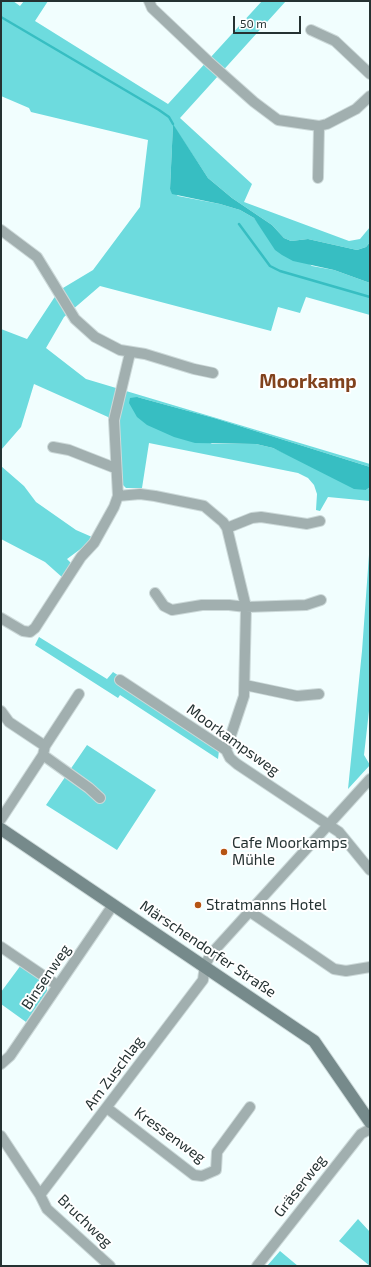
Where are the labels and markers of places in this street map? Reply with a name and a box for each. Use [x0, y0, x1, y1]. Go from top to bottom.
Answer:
place label: Cafe Moorkamps Mühle [232, 834, 347, 869]
marker: Cafe Moorkamps Mühle [219, 847, 229, 857]
place label: Stratmanns Hotel [206, 896, 327, 914]
marker: Stratmanns Hotel [193, 900, 203, 910]

